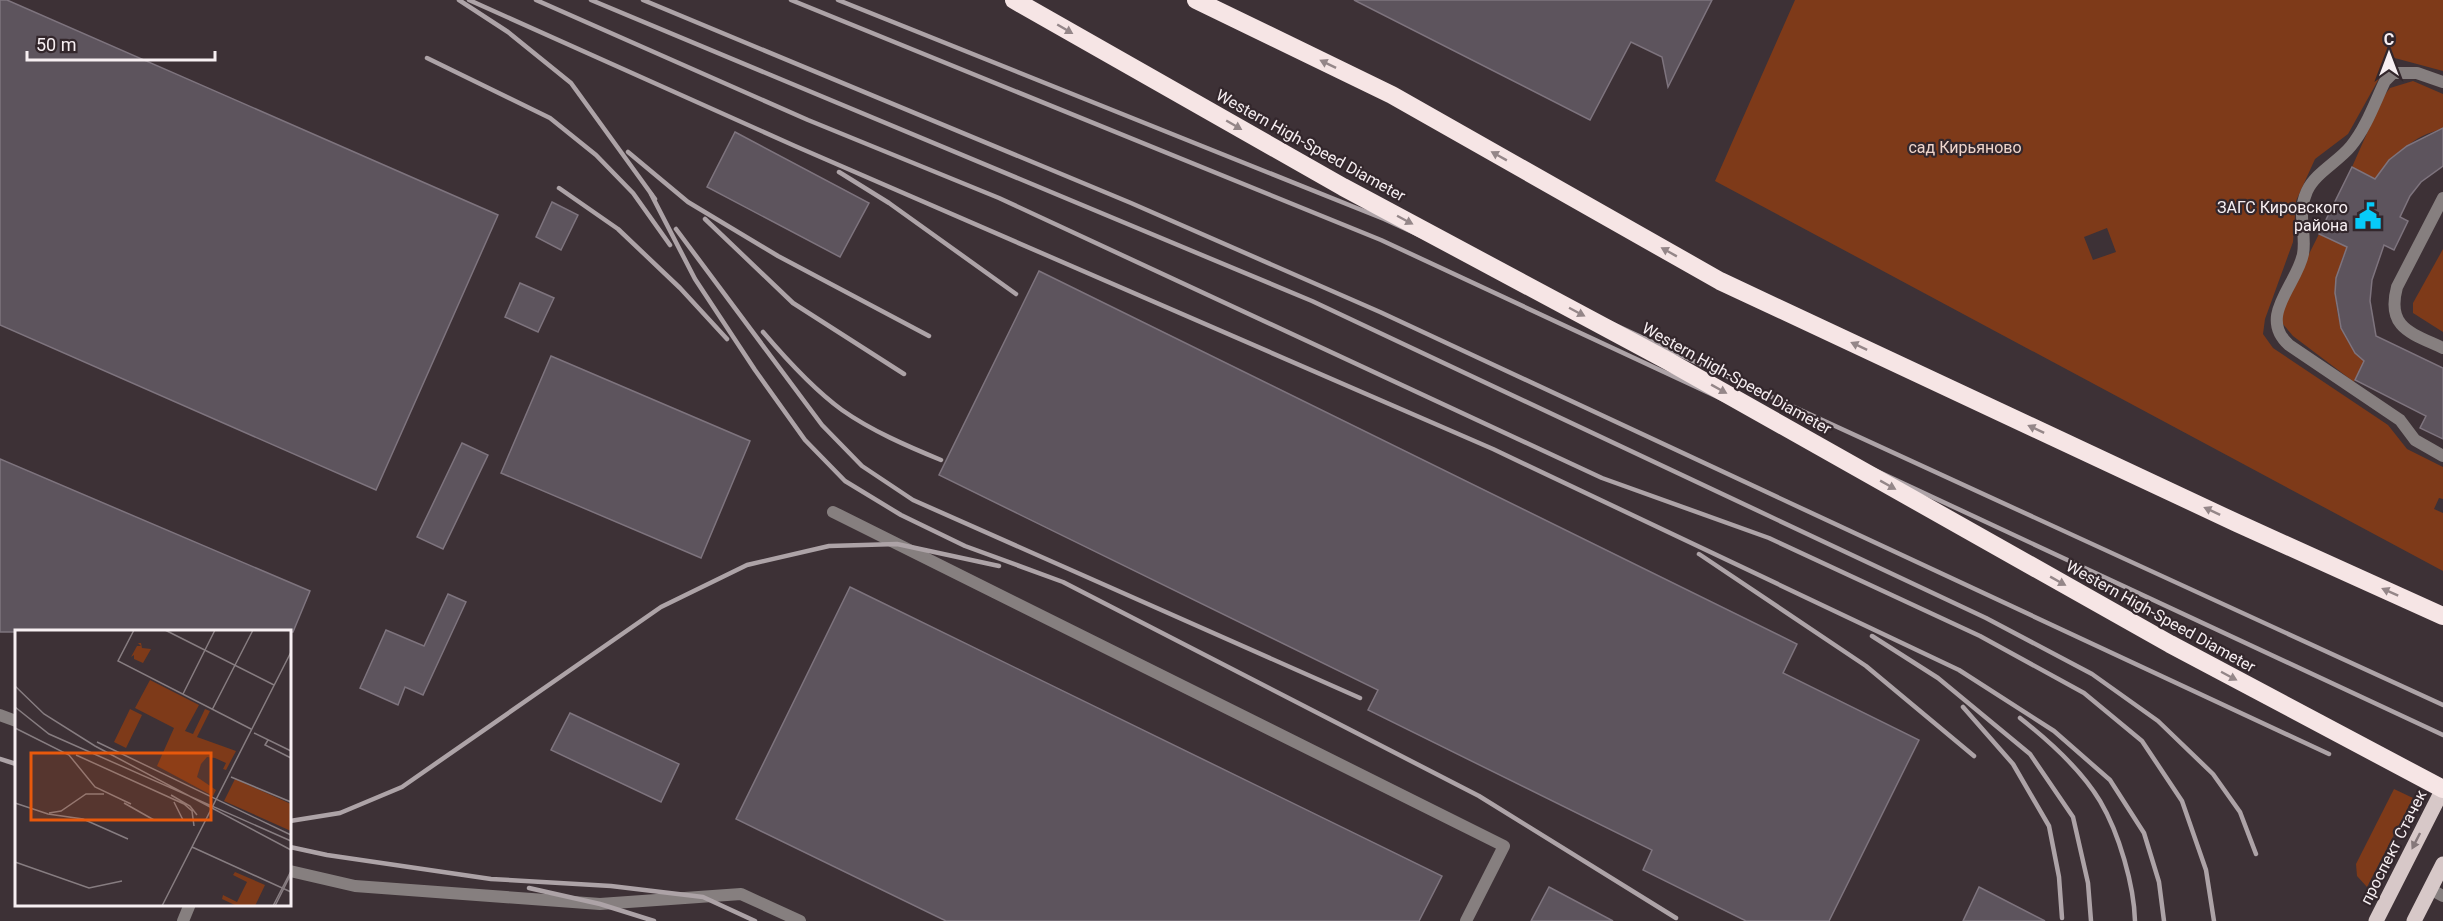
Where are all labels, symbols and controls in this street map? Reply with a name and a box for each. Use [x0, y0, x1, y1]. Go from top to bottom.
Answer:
scale bar [27, 24, 214, 62]
one-way arrow [1057, 24, 1074, 34]
north arrow [2359, 24, 2419, 84]
text: С [2384, 30, 2394, 49]
text: 50 m [36, 34, 76, 55]
one-way arrow [1319, 59, 1336, 69]
street label: Western High-Speed Diameter [1213, 85, 1409, 206]
one-way arrow [1226, 120, 1243, 130]
park label: сад Кирьяново [1908, 138, 2022, 157]
one-way arrow [1491, 151, 1508, 161]
place label: ЗАГС Кировского района [2217, 198, 2348, 235]
public building icon: ЗАГС Кировского района [2353, 201, 2383, 231]
one-way arrow [1396, 215, 1413, 225]
one-way arrow [1660, 247, 1677, 257]
one-way arrow [1568, 307, 1585, 317]
street label: Western High-Speed Diameter [1639, 318, 1835, 439]
one-way arrow [1851, 341, 1868, 350]
one-way arrow [1711, 384, 1727, 395]
one-way arrow [2027, 424, 2044, 433]
one-way arrow [1880, 480, 1897, 490]
one-way arrow [2204, 507, 2221, 516]
street label: Western High-Speed Diameter [2063, 556, 2259, 677]
one-way arrow [2050, 576, 2067, 586]
one-way arrow [2381, 588, 2398, 597]
inset map [15, 630, 291, 906]
one-way arrow [2220, 670, 2238, 680]
street label: проспект Стачек [2356, 786, 2431, 908]
one-way arrow [2412, 832, 2421, 849]

